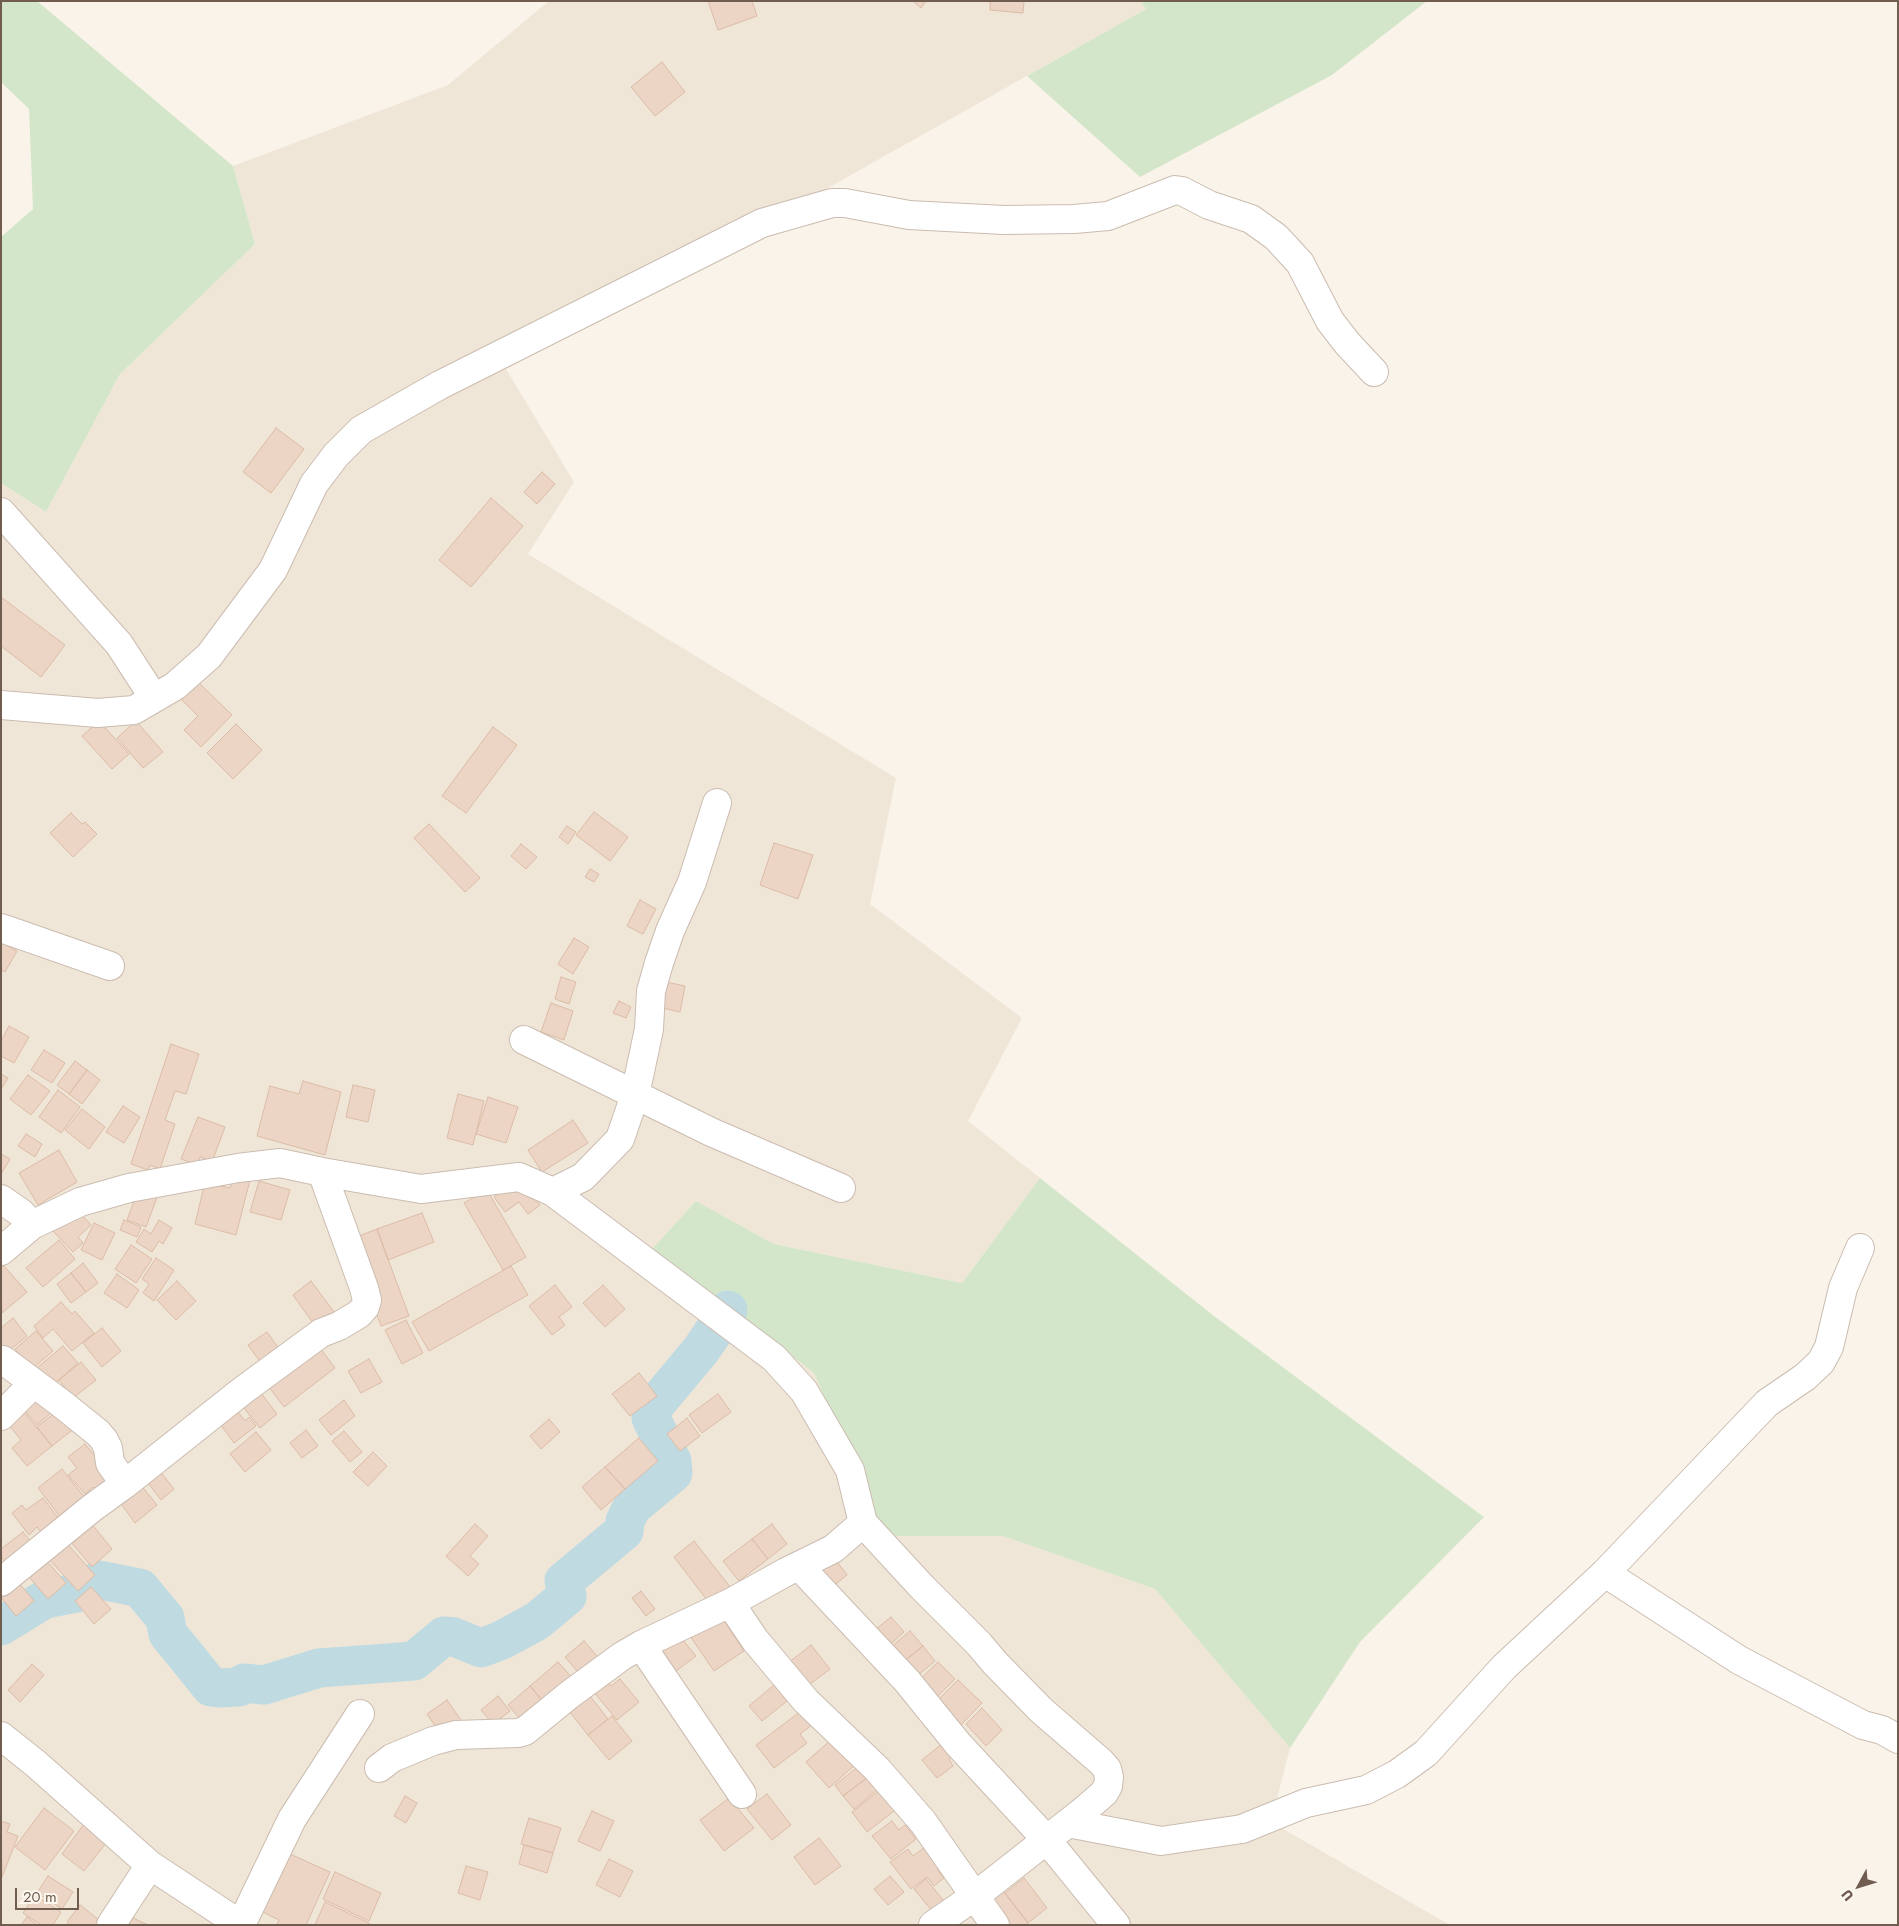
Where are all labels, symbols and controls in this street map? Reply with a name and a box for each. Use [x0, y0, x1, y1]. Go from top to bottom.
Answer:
north arrow [1834, 1861, 1884, 1911]
scale bar [18, 1878, 81, 1910]
text: U [1836, 1885, 1858, 1906]
text: 20 m [23, 1886, 57, 1908]

